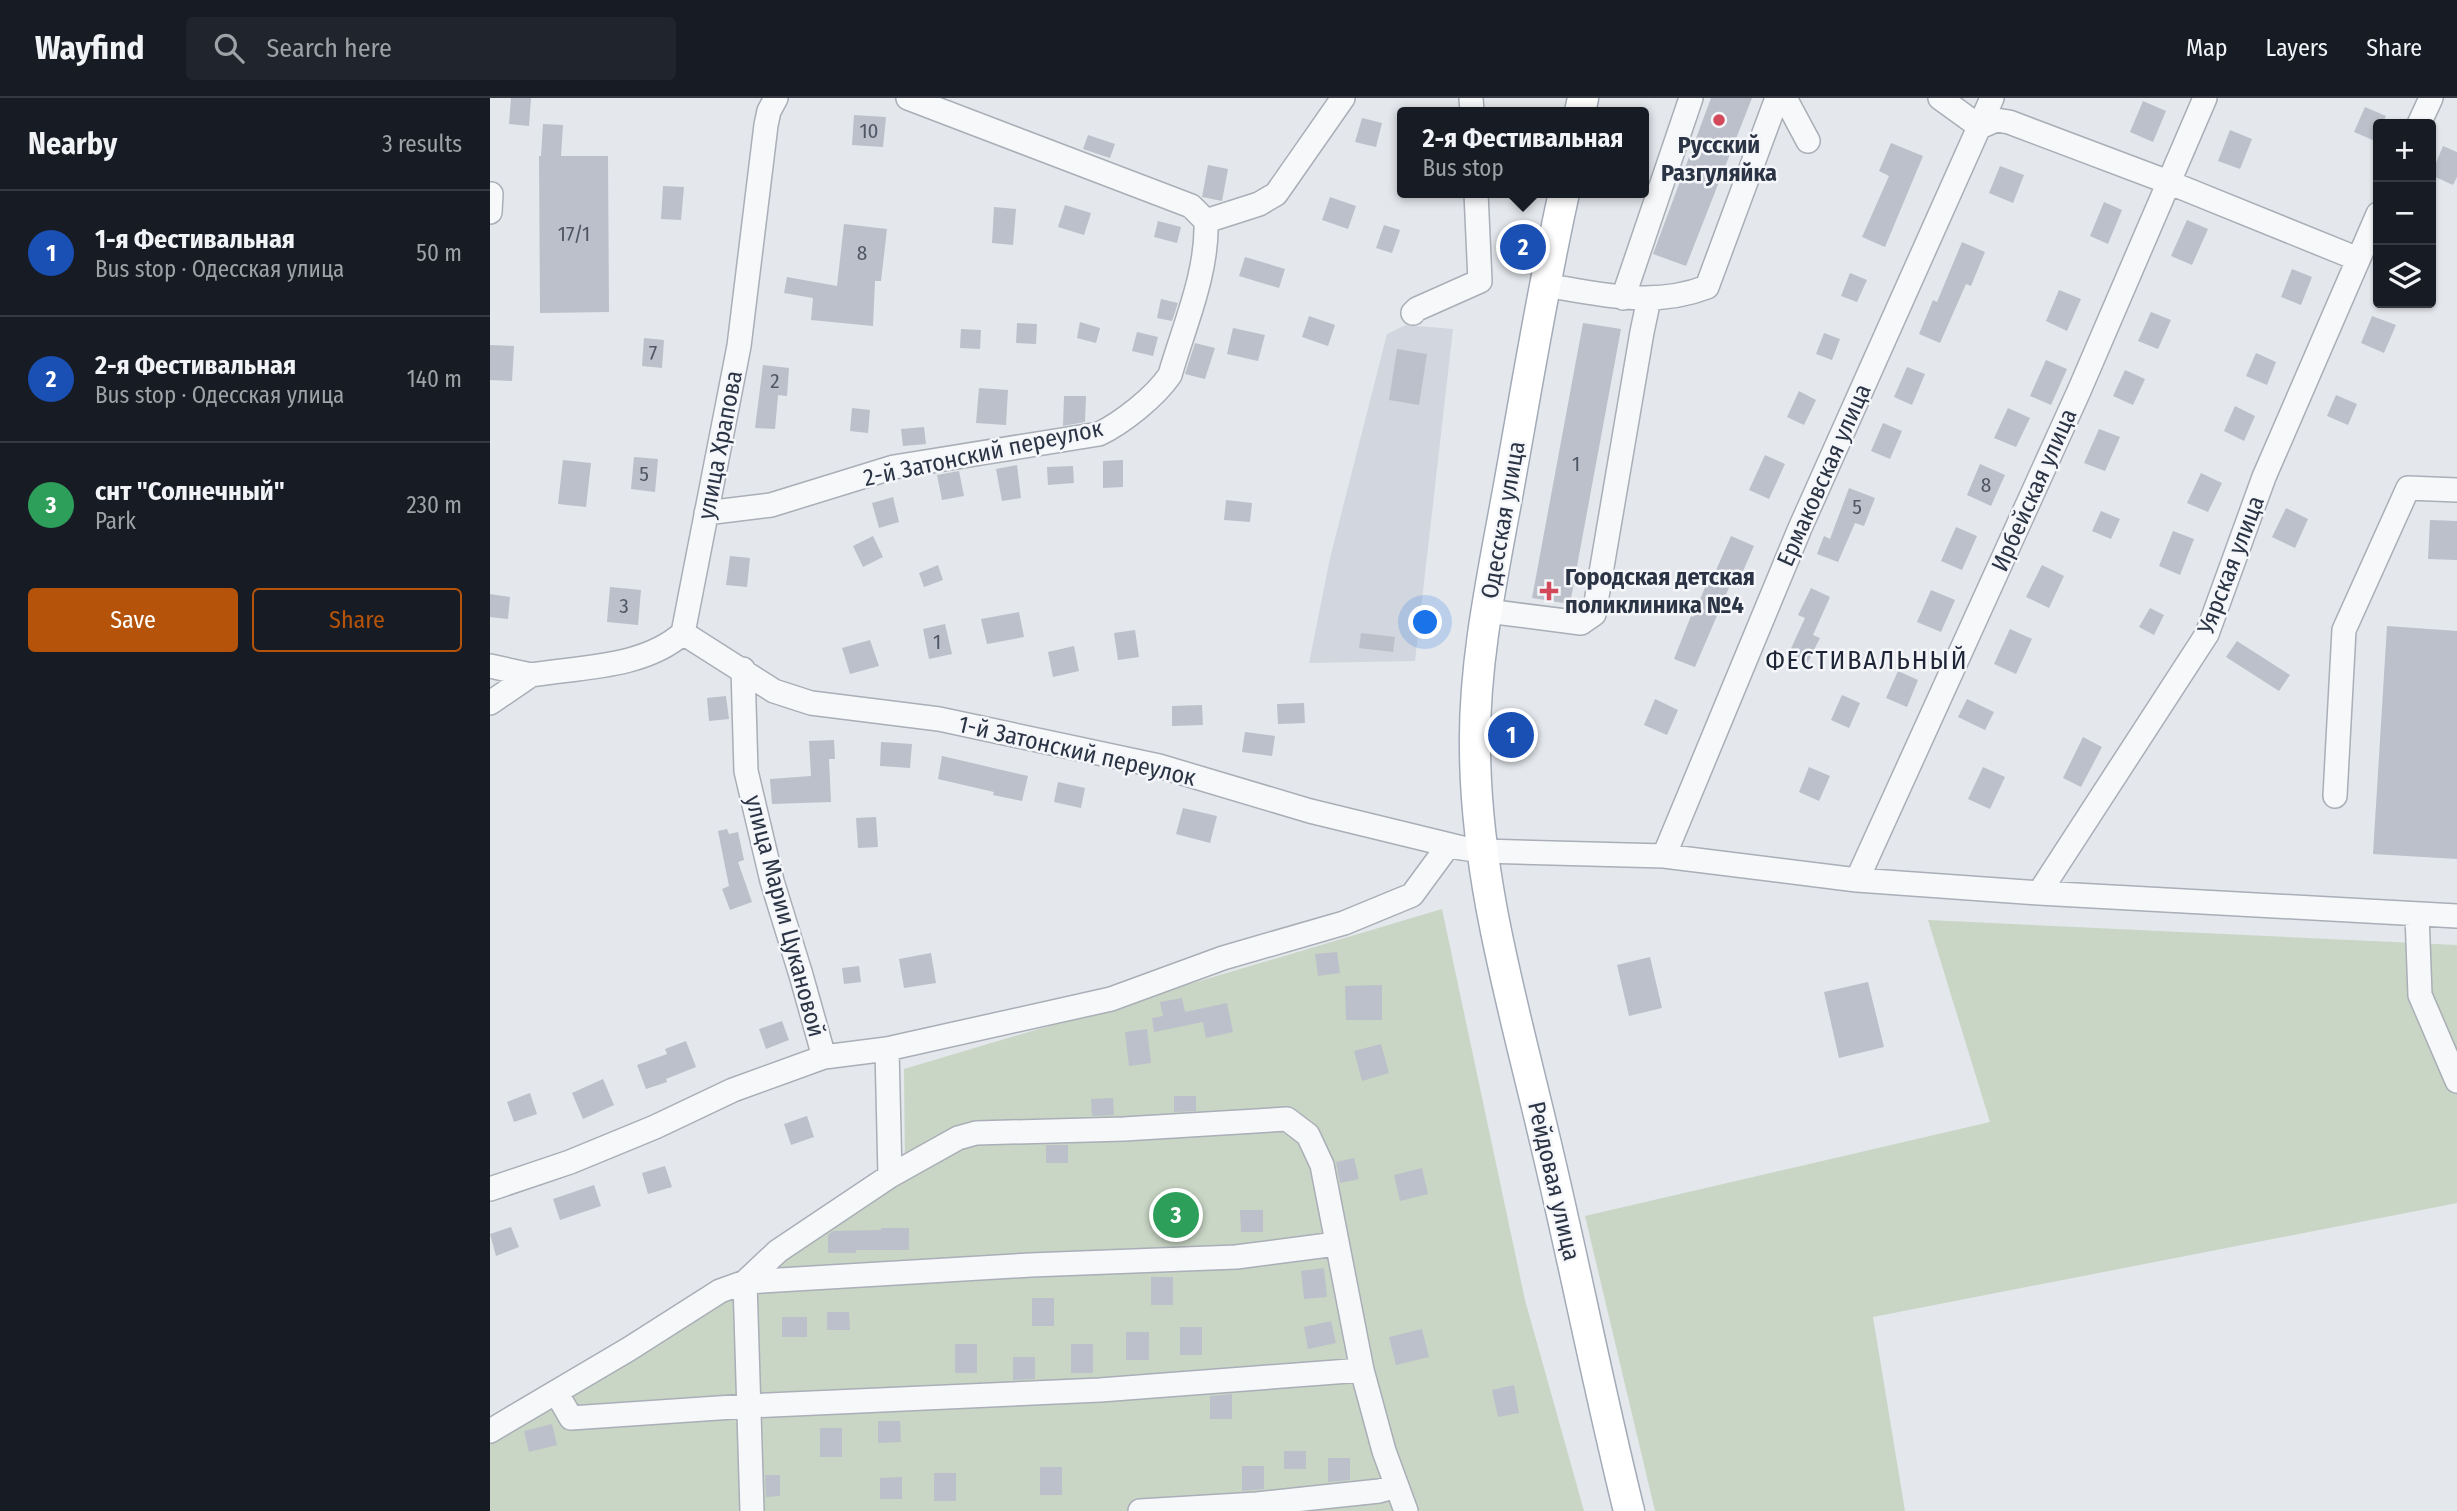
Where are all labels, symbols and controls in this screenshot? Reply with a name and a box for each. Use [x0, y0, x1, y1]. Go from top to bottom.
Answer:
search box [186, 17, 676, 80]
text: Wayfind [35, 28, 144, 68]
icon: search [210, 29, 248, 67]
text: Search here [266, 33, 392, 64]
text: Map [2186, 34, 2228, 62]
text: Layers [2266, 34, 2328, 62]
text: Share [2366, 34, 2422, 62]
popup [1397, 107, 1649, 198]
marker: Русский Разгуляйка [1711, 112, 1727, 128]
house number: 10 [859, 118, 879, 144]
map controls [2373, 119, 2436, 308]
button: + [2373, 119, 2436, 182]
text: 2-я Фестивальная [1422, 123, 1624, 154]
text: Nearby [28, 126, 117, 162]
text: 3 results [382, 130, 462, 158]
place label: Русский Разгуляйка [1661, 131, 1777, 187]
text: Bus stop [1422, 154, 1504, 182]
button: − [2373, 182, 2436, 245]
house number: 17/1 [558, 221, 590, 247]
pin: 2 [1500, 221, 1546, 273]
text: 1-я Фестивальная [95, 224, 295, 255]
text: 1 [46, 239, 56, 267]
text: 50 m [416, 239, 462, 267]
house number: 8 [857, 240, 867, 266]
button: layers [2373, 245, 2436, 308]
text: Bus stop · Одесская улица [95, 255, 344, 283]
house number: 7 [649, 340, 657, 366]
text: 2-я Фестивальная [95, 350, 296, 381]
text: 2 [46, 365, 56, 393]
text: 140 m [407, 365, 462, 393]
street label: улица Храпова [692, 368, 748, 522]
house number: 2 [770, 368, 780, 394]
street label: Ермаковская улица [1771, 379, 1877, 571]
text: Bus stop · Одесская улица [95, 381, 344, 409]
street label: Ирбейская улица [1986, 404, 2082, 576]
street label: 2-й Затонский переулок [861, 414, 1106, 492]
street label: Одесская улица [1475, 439, 1531, 601]
house number: 1 [1572, 451, 1580, 477]
house number: 5 [639, 461, 649, 487]
house number: 8 [1981, 472, 1991, 498]
text: снт "Солнечный" [95, 476, 285, 507]
text: 3 [46, 491, 56, 519]
text: 230 m [406, 491, 462, 519]
street label: Уярская улица [2191, 492, 2270, 639]
house number: 5 [1852, 494, 1862, 520]
text: Park [95, 507, 136, 535]
place label: Городская детская поликлиника №4 [1565, 563, 1755, 619]
marker: Городская детская поликлиника №4 [1539, 581, 1559, 601]
button: Save [28, 588, 238, 652]
button: Share [252, 588, 462, 652]
house number: 3 [619, 593, 629, 619]
your location [1408, 605, 1442, 639]
house number: 1 [933, 629, 941, 655]
district label: ФЕСТИВАЛЬНЫЙ [1765, 645, 1969, 676]
pin: 1 [1488, 709, 1534, 761]
street label: 1-й Затонский переулок [956, 710, 1199, 792]
street label: улица Марии Цукановой [739, 792, 831, 1040]
street label: Рейдовая улица [1522, 1099, 1586, 1263]
pin: 3 [1153, 1189, 1199, 1241]

